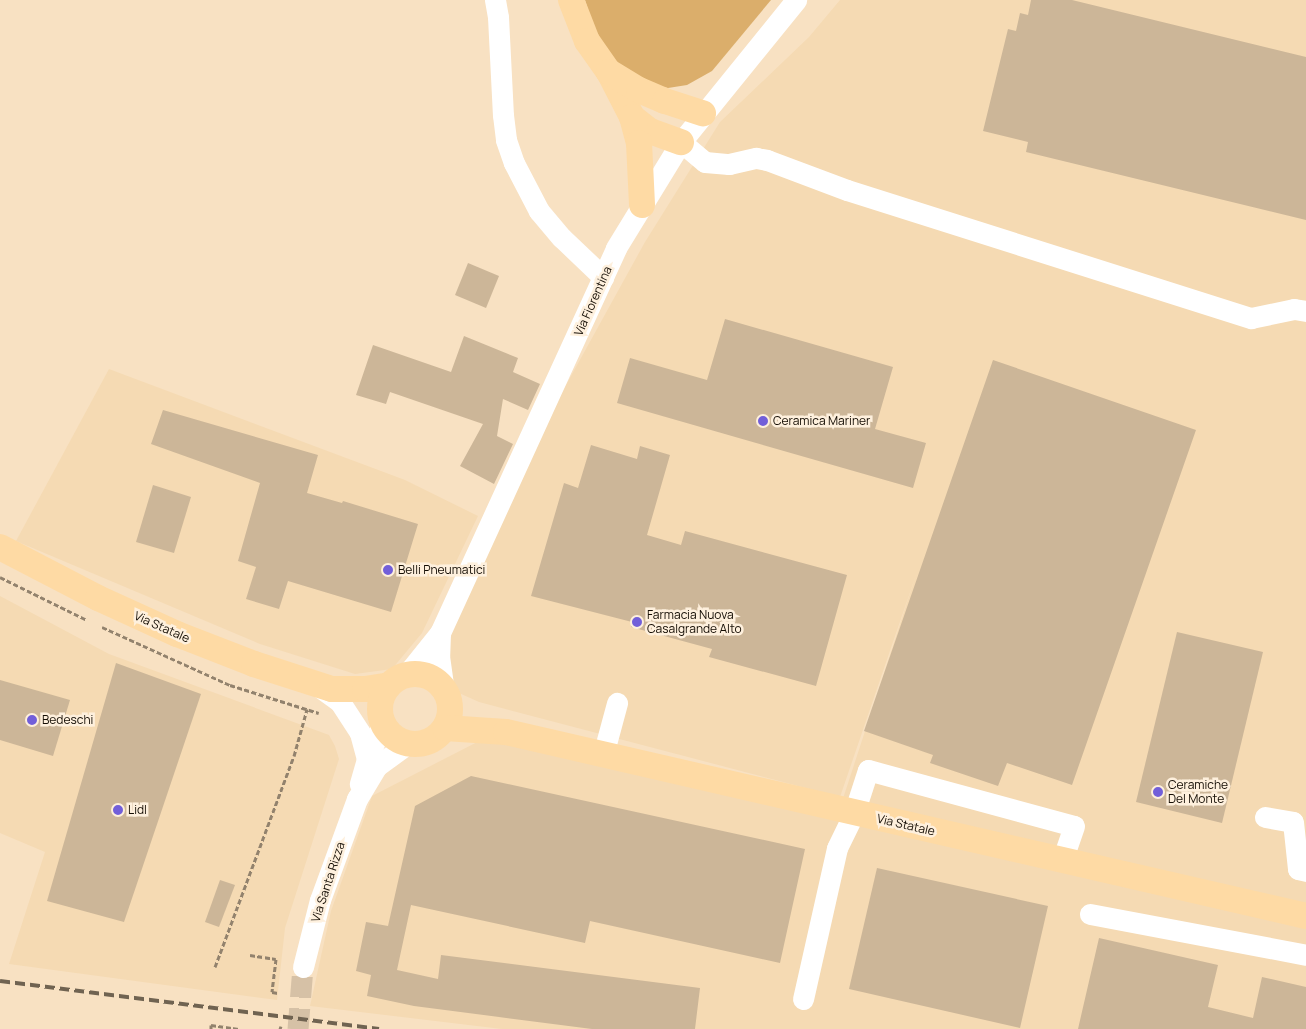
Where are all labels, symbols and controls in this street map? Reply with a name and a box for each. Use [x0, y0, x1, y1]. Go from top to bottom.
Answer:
street label: Via Fiorentina [571, 264, 615, 338]
place label: Ceramica Mariner [773, 414, 870, 428]
marker: Ceramica Mariner [757, 415, 769, 427]
place label: Belli Pneumatici [398, 563, 485, 577]
marker: Belli Pneumatici [382, 564, 394, 576]
street label: Via Statale [132, 608, 192, 646]
place label: Farmacia Nuova Casalgrande Alto [647, 608, 742, 636]
marker: Farmacia Nuova Casalgrande Alto [631, 616, 643, 628]
place label: Bedeschi [42, 713, 93, 727]
marker: Bedeschi [26, 714, 38, 726]
place label: Ceramiche Del Monte [1168, 778, 1228, 806]
marker: Ceramiche Del Monte [1152, 786, 1164, 798]
place label: Lidl [128, 803, 147, 817]
marker: Lidl [112, 804, 124, 816]
street label: Via Statale [876, 811, 936, 839]
street label: Via Santa Rizza [308, 840, 348, 924]

